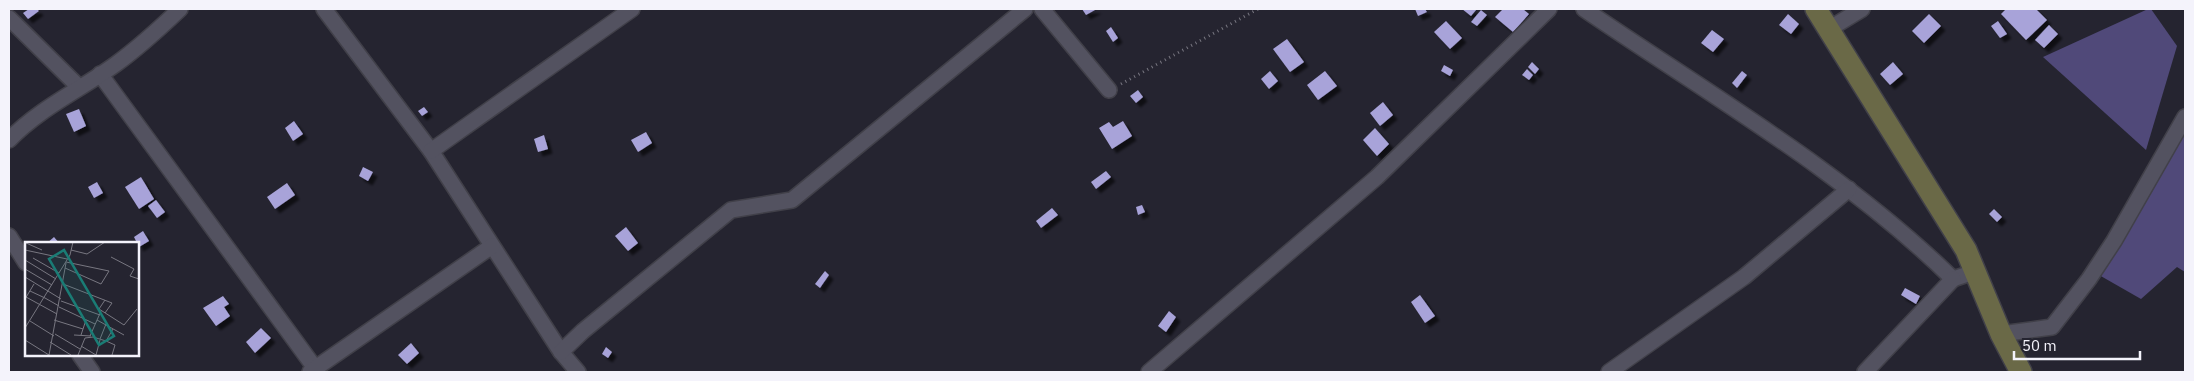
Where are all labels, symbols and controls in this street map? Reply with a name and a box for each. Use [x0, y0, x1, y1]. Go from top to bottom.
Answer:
inset map [25, 242, 139, 356]
scale bar [2014, 328, 2140, 360]
text: 50 m [2022, 336, 2057, 355]

